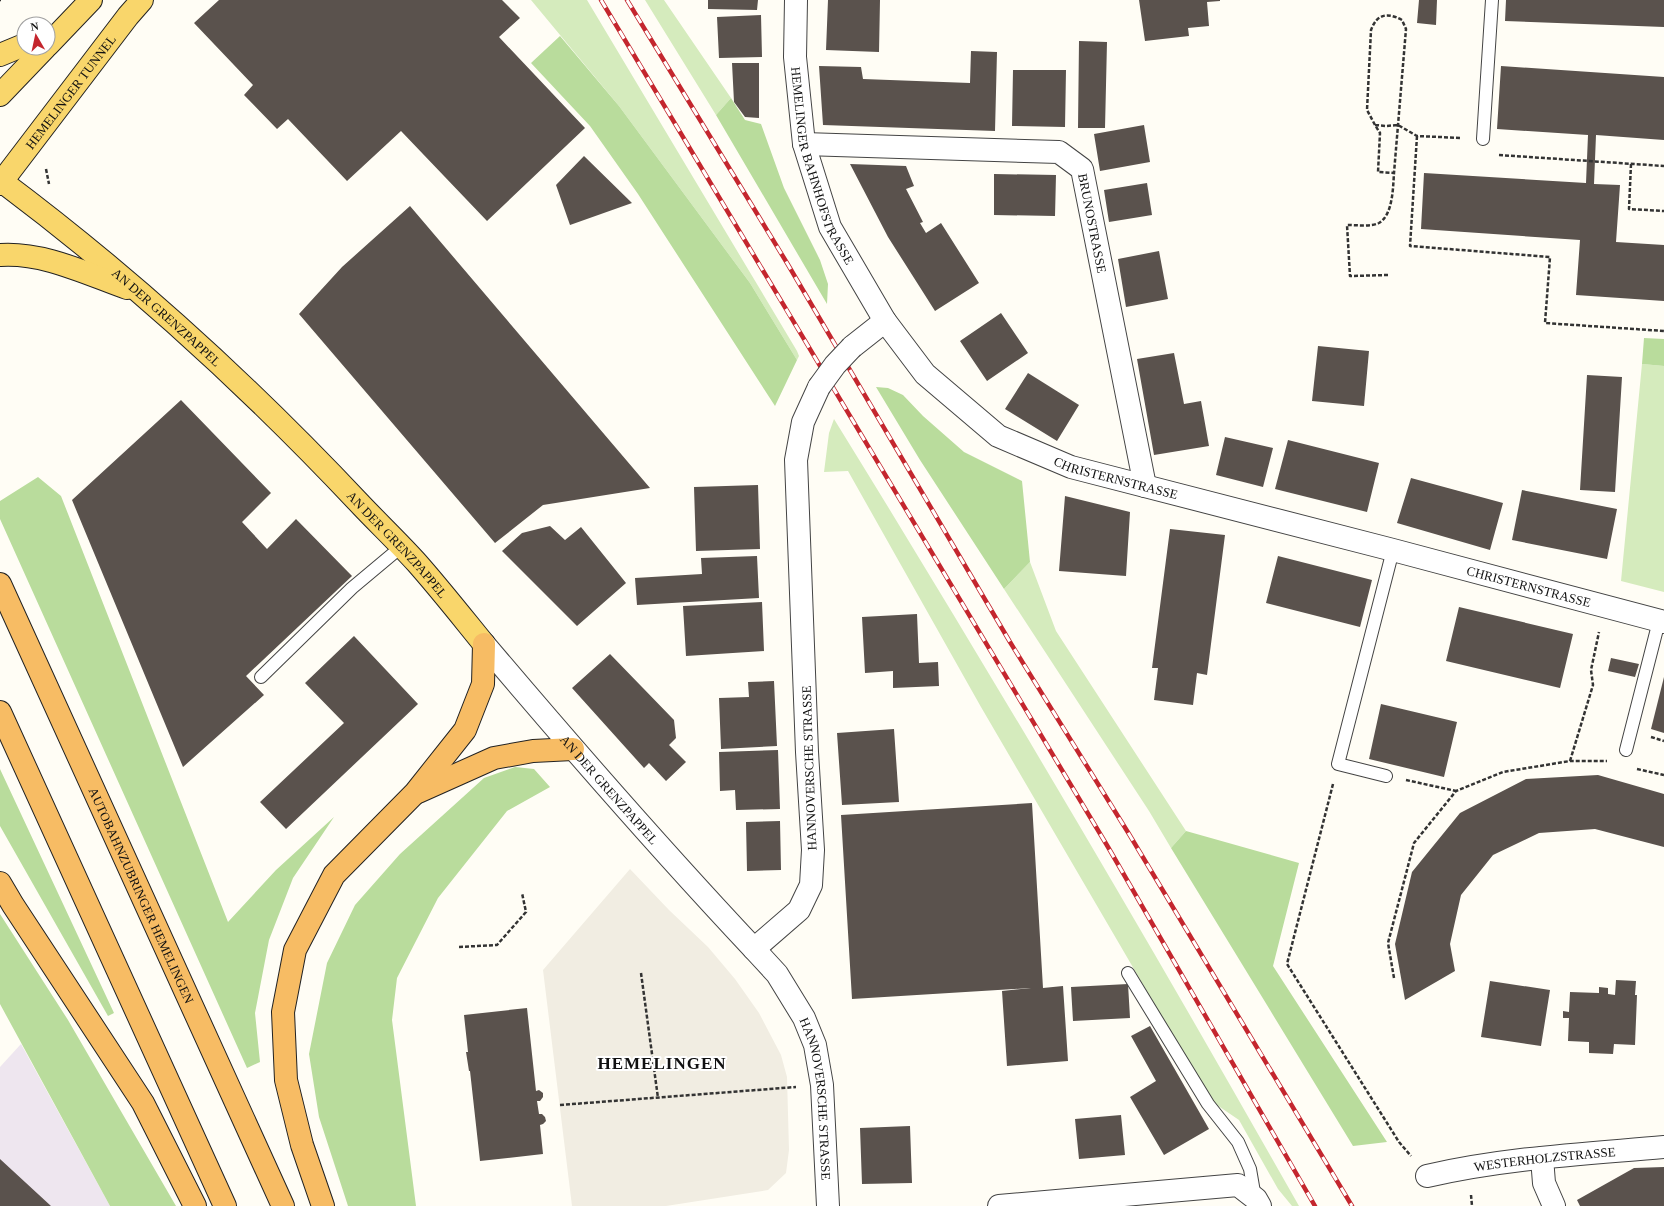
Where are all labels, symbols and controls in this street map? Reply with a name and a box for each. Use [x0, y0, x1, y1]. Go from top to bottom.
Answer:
north arrow [16, 16, 56, 56]
text: N [30, 20, 39, 33]
street label: HEMELINGER TUNNEL [22, 32, 119, 152]
street label: HEMELINGER BAHNHOFSTRASSE [789, 66, 858, 267]
street label: BRUNOSTRASSE [1076, 172, 1110, 274]
street label: AN DER GRENZPAPPEL [109, 265, 224, 369]
street label: CHRISTERNSTRASSE [1052, 453, 1180, 502]
street label: AN DER GRENZPAPPEL [344, 488, 451, 601]
street label: CHRISTERNSTRASSE [1465, 562, 1593, 610]
street label: HANNOVERSCHE STRASSE [799, 685, 819, 851]
street label: AN DER GRENZPAPPEL [557, 732, 662, 847]
street label: AUTOBAHNZUBRINGER HEMELINGEN [86, 785, 198, 1006]
street label: HANNOVERSCHE STRASSE [797, 1015, 834, 1181]
district label: HEMELINGEN [597, 1054, 727, 1073]
street label: WESTERHOLZSTRASSE [1473, 1144, 1616, 1174]

